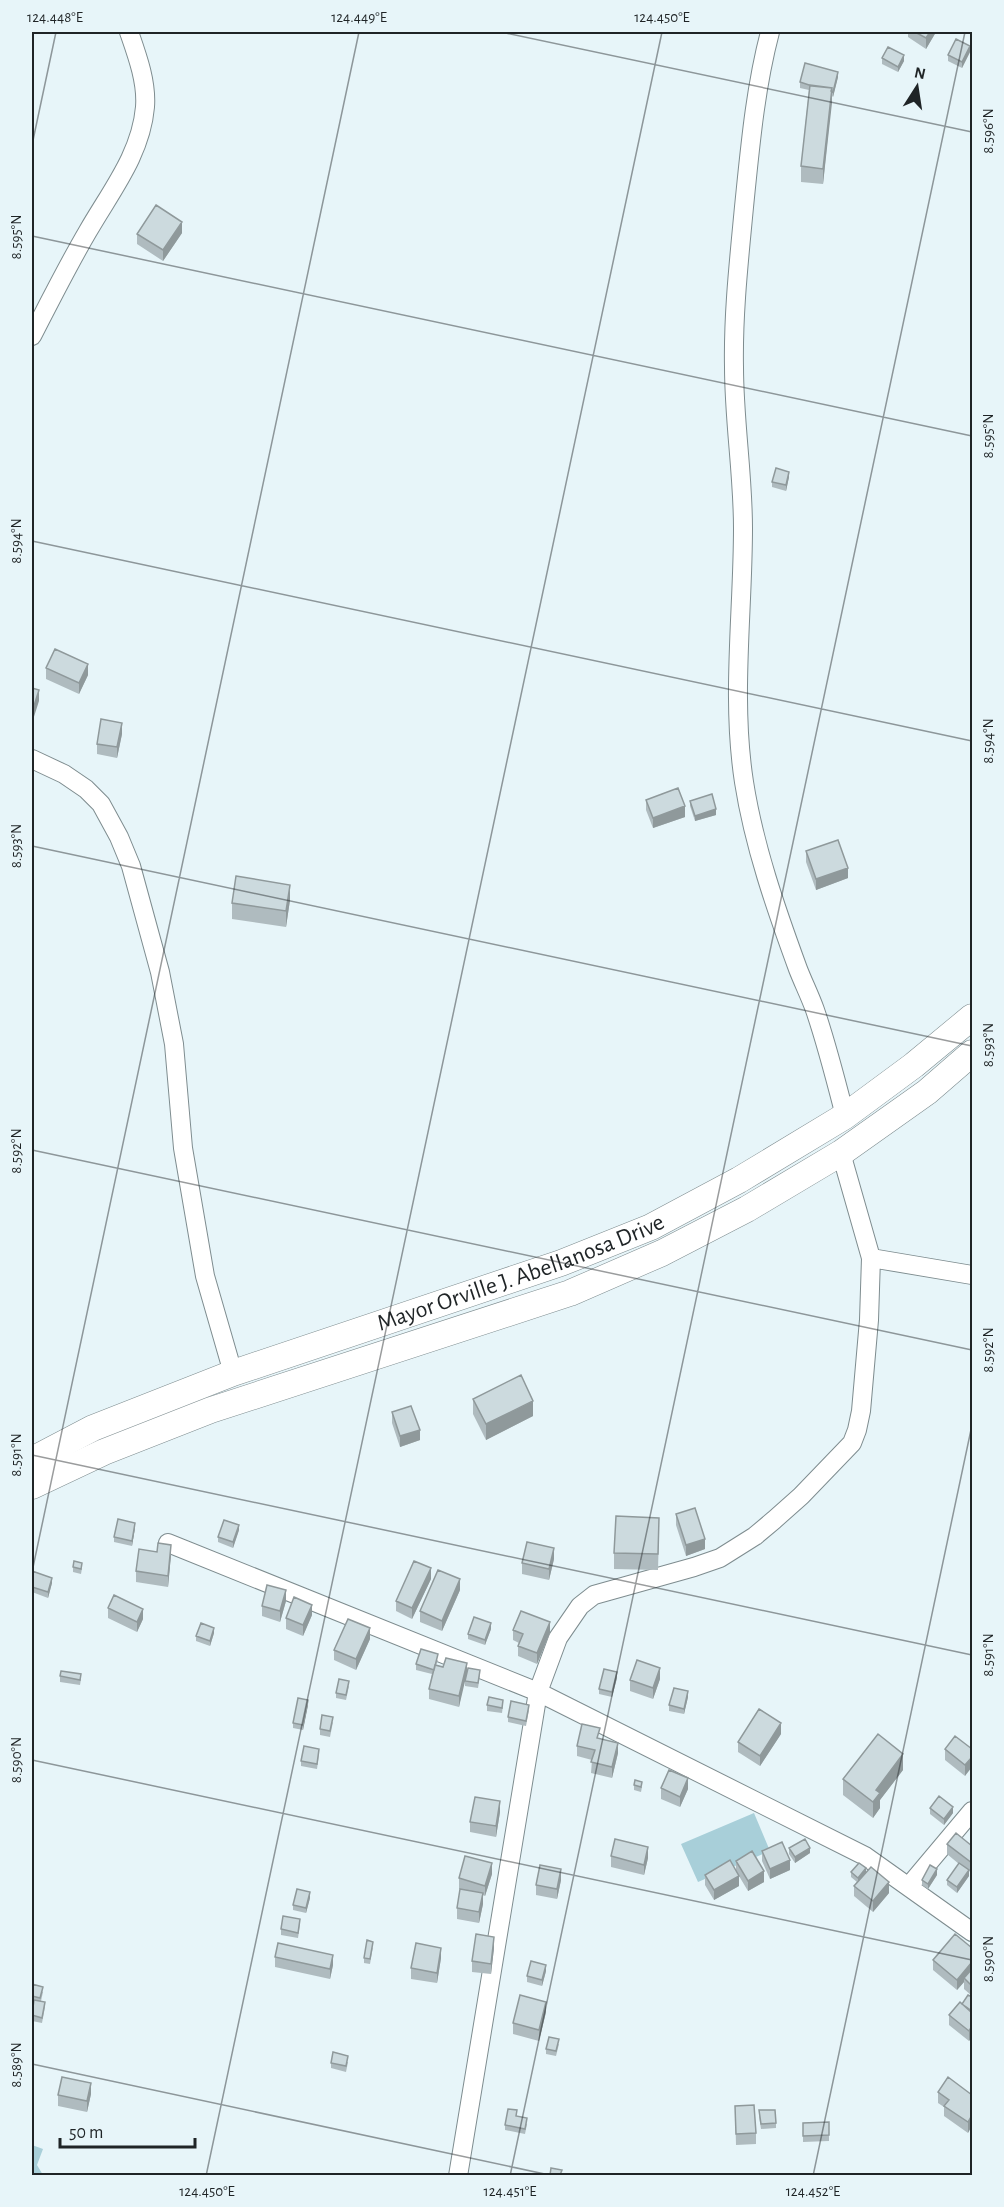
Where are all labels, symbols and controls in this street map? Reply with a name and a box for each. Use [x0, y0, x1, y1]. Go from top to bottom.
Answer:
text: 124.448°E [27, 10, 83, 25]
text: 124.449°E [331, 10, 387, 25]
text: 124.450°E [634, 10, 690, 25]
north arrow [887, 57, 947, 117]
text: N [913, 64, 927, 82]
text: 8.596°N [981, 108, 996, 154]
text: 8.595°N [9, 215, 24, 259]
text: 8.595°N [981, 414, 996, 458]
text: 8.594°N [9, 518, 24, 564]
text: 8.594°N [981, 718, 996, 764]
text: 8.593°N [9, 824, 24, 868]
text: 8.593°N [981, 1023, 996, 1067]
text: 8.592°N [9, 1128, 24, 1174]
street label: Mayor Orville J. Abellanosa Drive [374, 1210, 668, 1336]
text: 8.592°N [981, 1327, 996, 1373]
text: 8.591°N [9, 1433, 24, 1477]
text: 8.591°N [981, 1633, 996, 1677]
text: 8.590°N [9, 1737, 24, 1783]
text: 8.590°N [981, 1936, 996, 1982]
text: 8.589°N [9, 2042, 24, 2088]
scale bar [60, 2111, 195, 2149]
text: 50 m [69, 2124, 103, 2142]
text: 124.450°E [179, 2184, 235, 2199]
text: 124.451°E [484, 2184, 536, 2199]
text: 124.452°E [786, 2184, 840, 2199]

